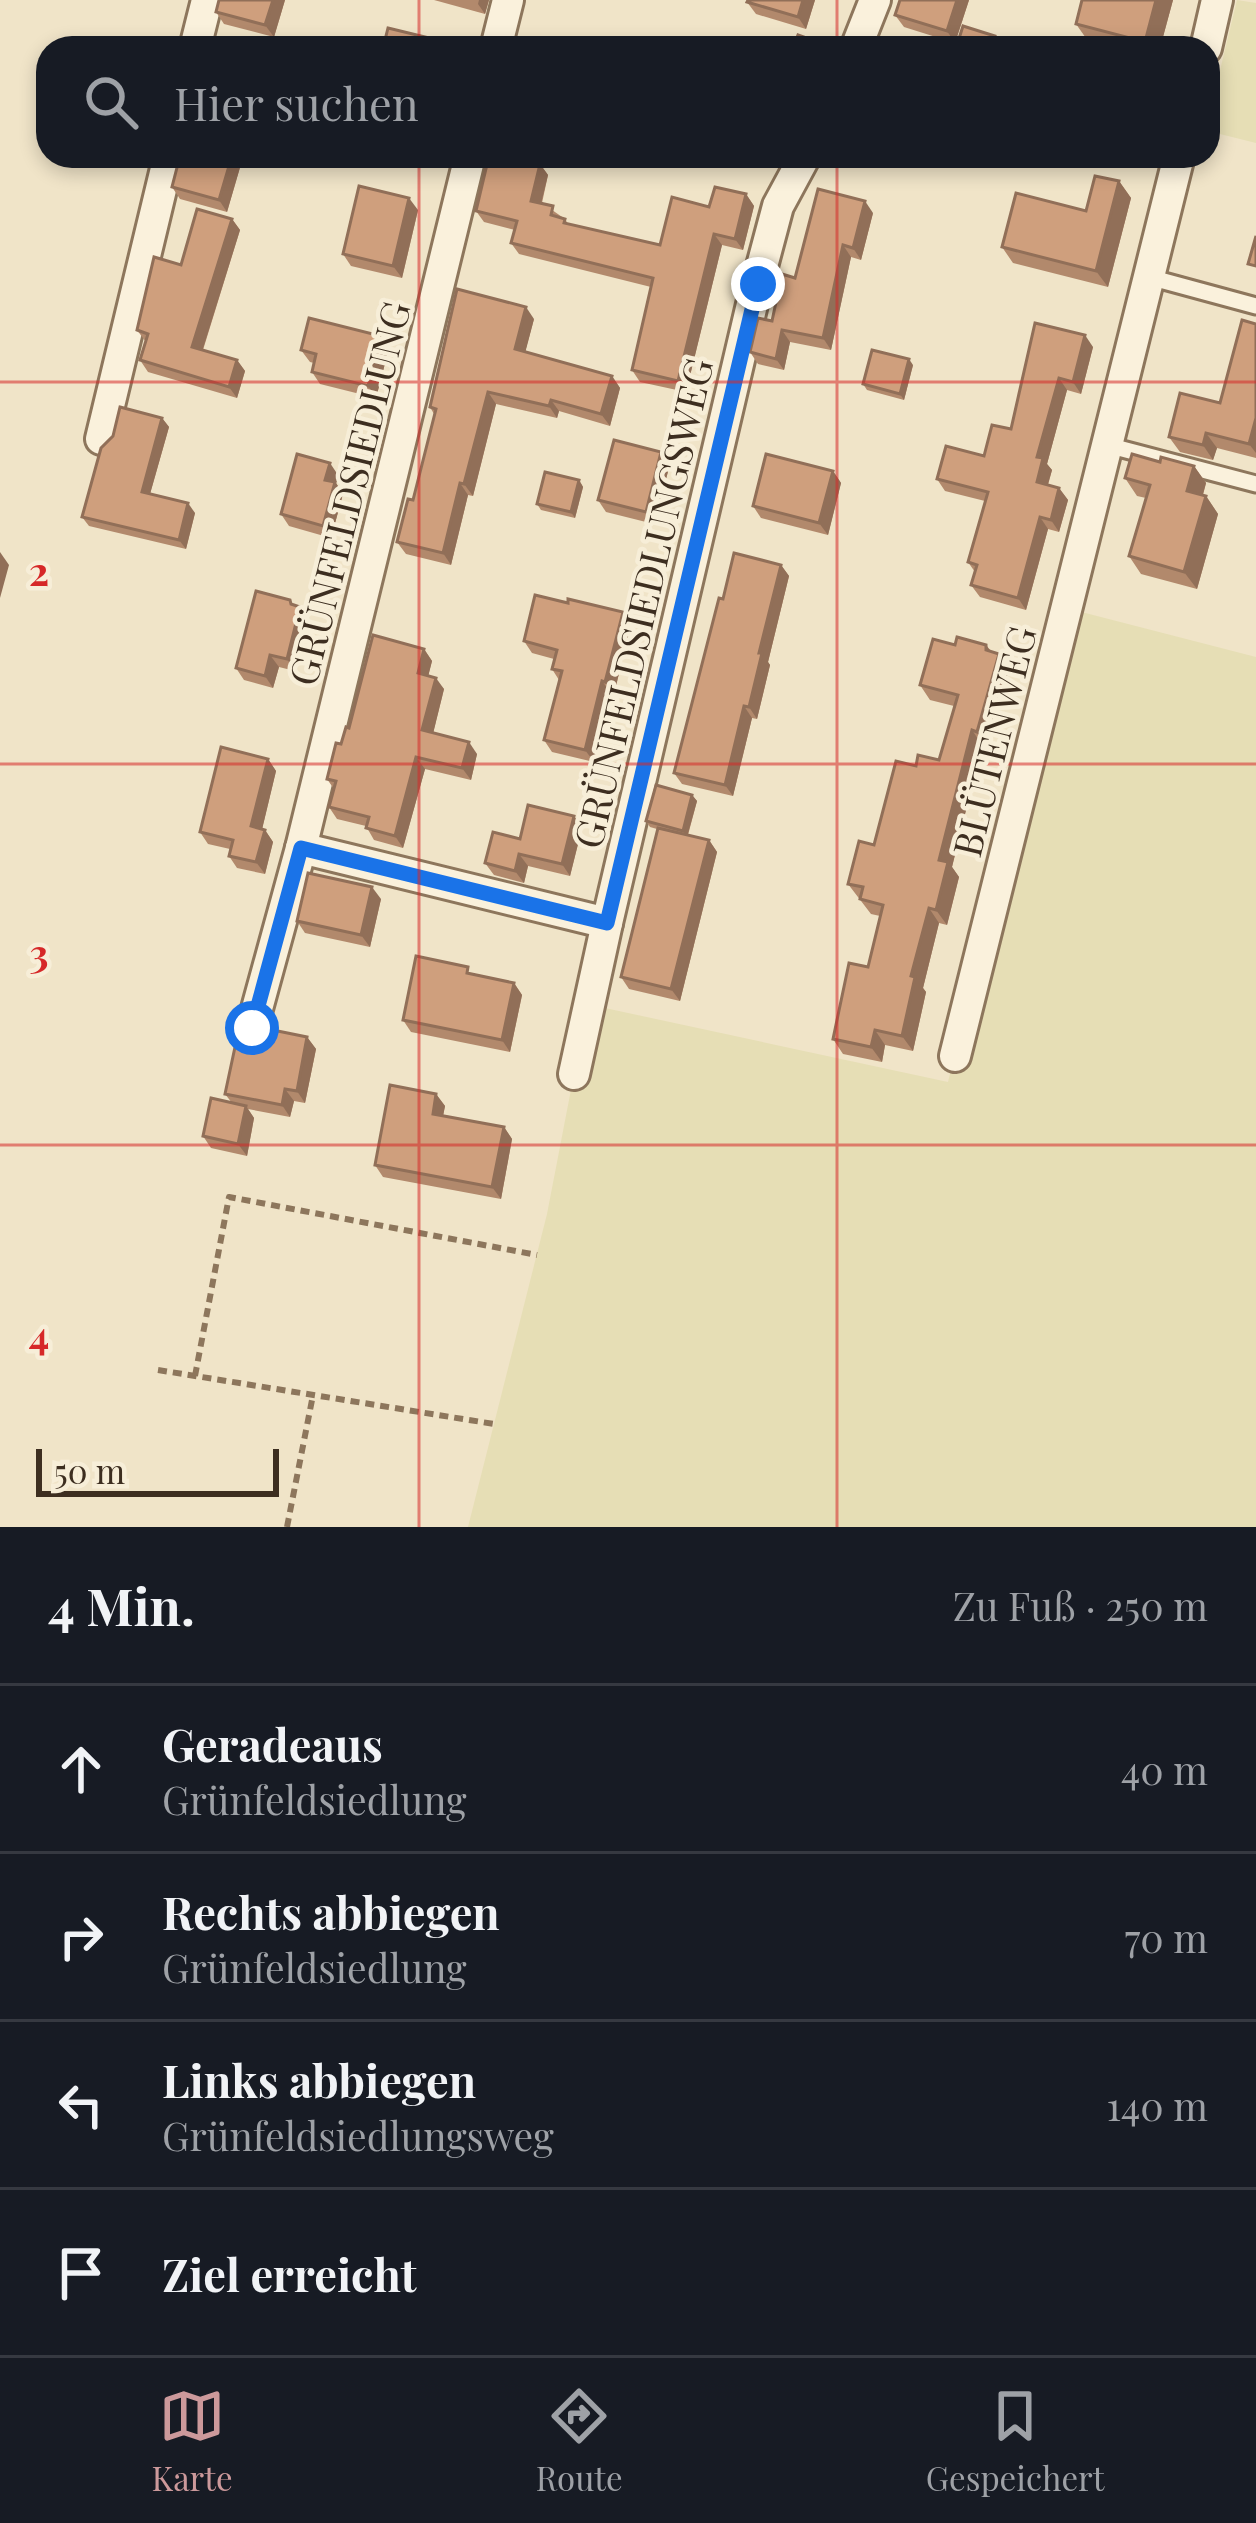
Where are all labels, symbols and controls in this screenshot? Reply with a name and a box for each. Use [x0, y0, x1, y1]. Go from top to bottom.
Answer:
search box [36, 36, 1220, 168]
icon: search [78, 69, 144, 135]
text: Hier suchen [174, 72, 419, 132]
route end [731, 257, 785, 311]
street label: GRÜNFELDSIEDLUNG [275, 296, 421, 690]
street label: GRÜNFELDSIEDLUNGSWEG [560, 353, 724, 853]
text: 2 [29, 544, 49, 596]
street label: BLÜTENWEG [939, 620, 1047, 862]
text: 3 [29, 926, 49, 978]
route start [225, 1001, 279, 1055]
text: 4 [29, 1308, 49, 1360]
scale bar [36, 1443, 279, 1496]
text: 50 m [54, 1448, 125, 1492]
text: 4 Min. [48, 1571, 195, 1639]
text: Zu Fuß · 250 m [953, 1579, 1208, 1631]
text: Geradeaus [162, 1713, 383, 1773]
icon: ahead [48, 1736, 114, 1802]
text: 40 m [1121, 1743, 1208, 1795]
text: Grünfeldsiedlung [162, 1773, 467, 1825]
text: Rechts abbiegen [162, 1881, 500, 1941]
icon: right [48, 1904, 114, 1970]
text: 70 m [1124, 1911, 1208, 1963]
text: Grünfeldsiedlung [162, 1941, 467, 1993]
text: Links abbiegen [162, 2049, 476, 2109]
icon: left [48, 2072, 114, 2138]
text: 140 m [1107, 2079, 1208, 2131]
text: Grünfeldsiedlungsweg [162, 2109, 554, 2161]
icon: arrive [48, 2240, 114, 2306]
text: Ziel erreicht [162, 2243, 417, 2303]
tab: Karte [152, 2383, 233, 2499]
tab: Route [536, 2383, 623, 2499]
tab: Gespeichert [926, 2383, 1104, 2499]

